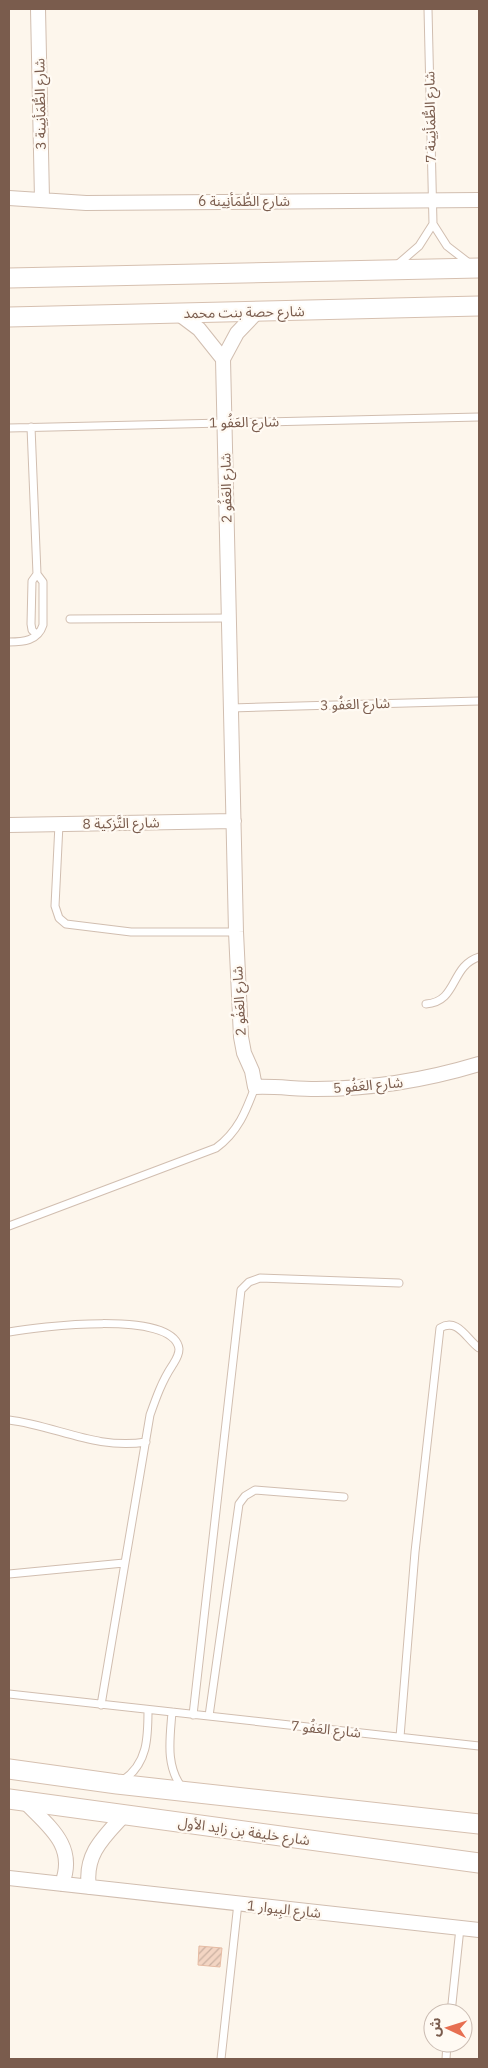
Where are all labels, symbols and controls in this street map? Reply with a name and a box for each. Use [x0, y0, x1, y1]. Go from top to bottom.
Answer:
street label: شارع الطُّمَأنِينة 3 [30, 58, 52, 150]
street label: شارع الطُّمَأنِينة 7 [420, 71, 442, 163]
street label: شارع الطُّمَأنِينة 6 [198, 192, 290, 212]
street label: شارع حصة بنت محمد [183, 302, 305, 324]
street label: شارع العَفُو 1 [209, 412, 279, 434]
street label: شارع العَفُو 2 [216, 453, 238, 523]
street label: شارع العَفُو 3 [320, 694, 390, 716]
street label: شارع التَّزكية 8 [82, 813, 160, 835]
street label: شارع العَفُو 2 [228, 965, 252, 1036]
street label: شارع العَفُو 5 [332, 1073, 404, 1099]
street label: شارع العَفُو 7 [290, 1716, 362, 1744]
street label: شارع خليفة بن زايد الأول [177, 1813, 311, 1851]
street label: شارع البِيوار 1 [246, 1896, 322, 1924]
north arrow [423, 2003, 473, 2053]
text: ش [425, 2017, 445, 2037]

